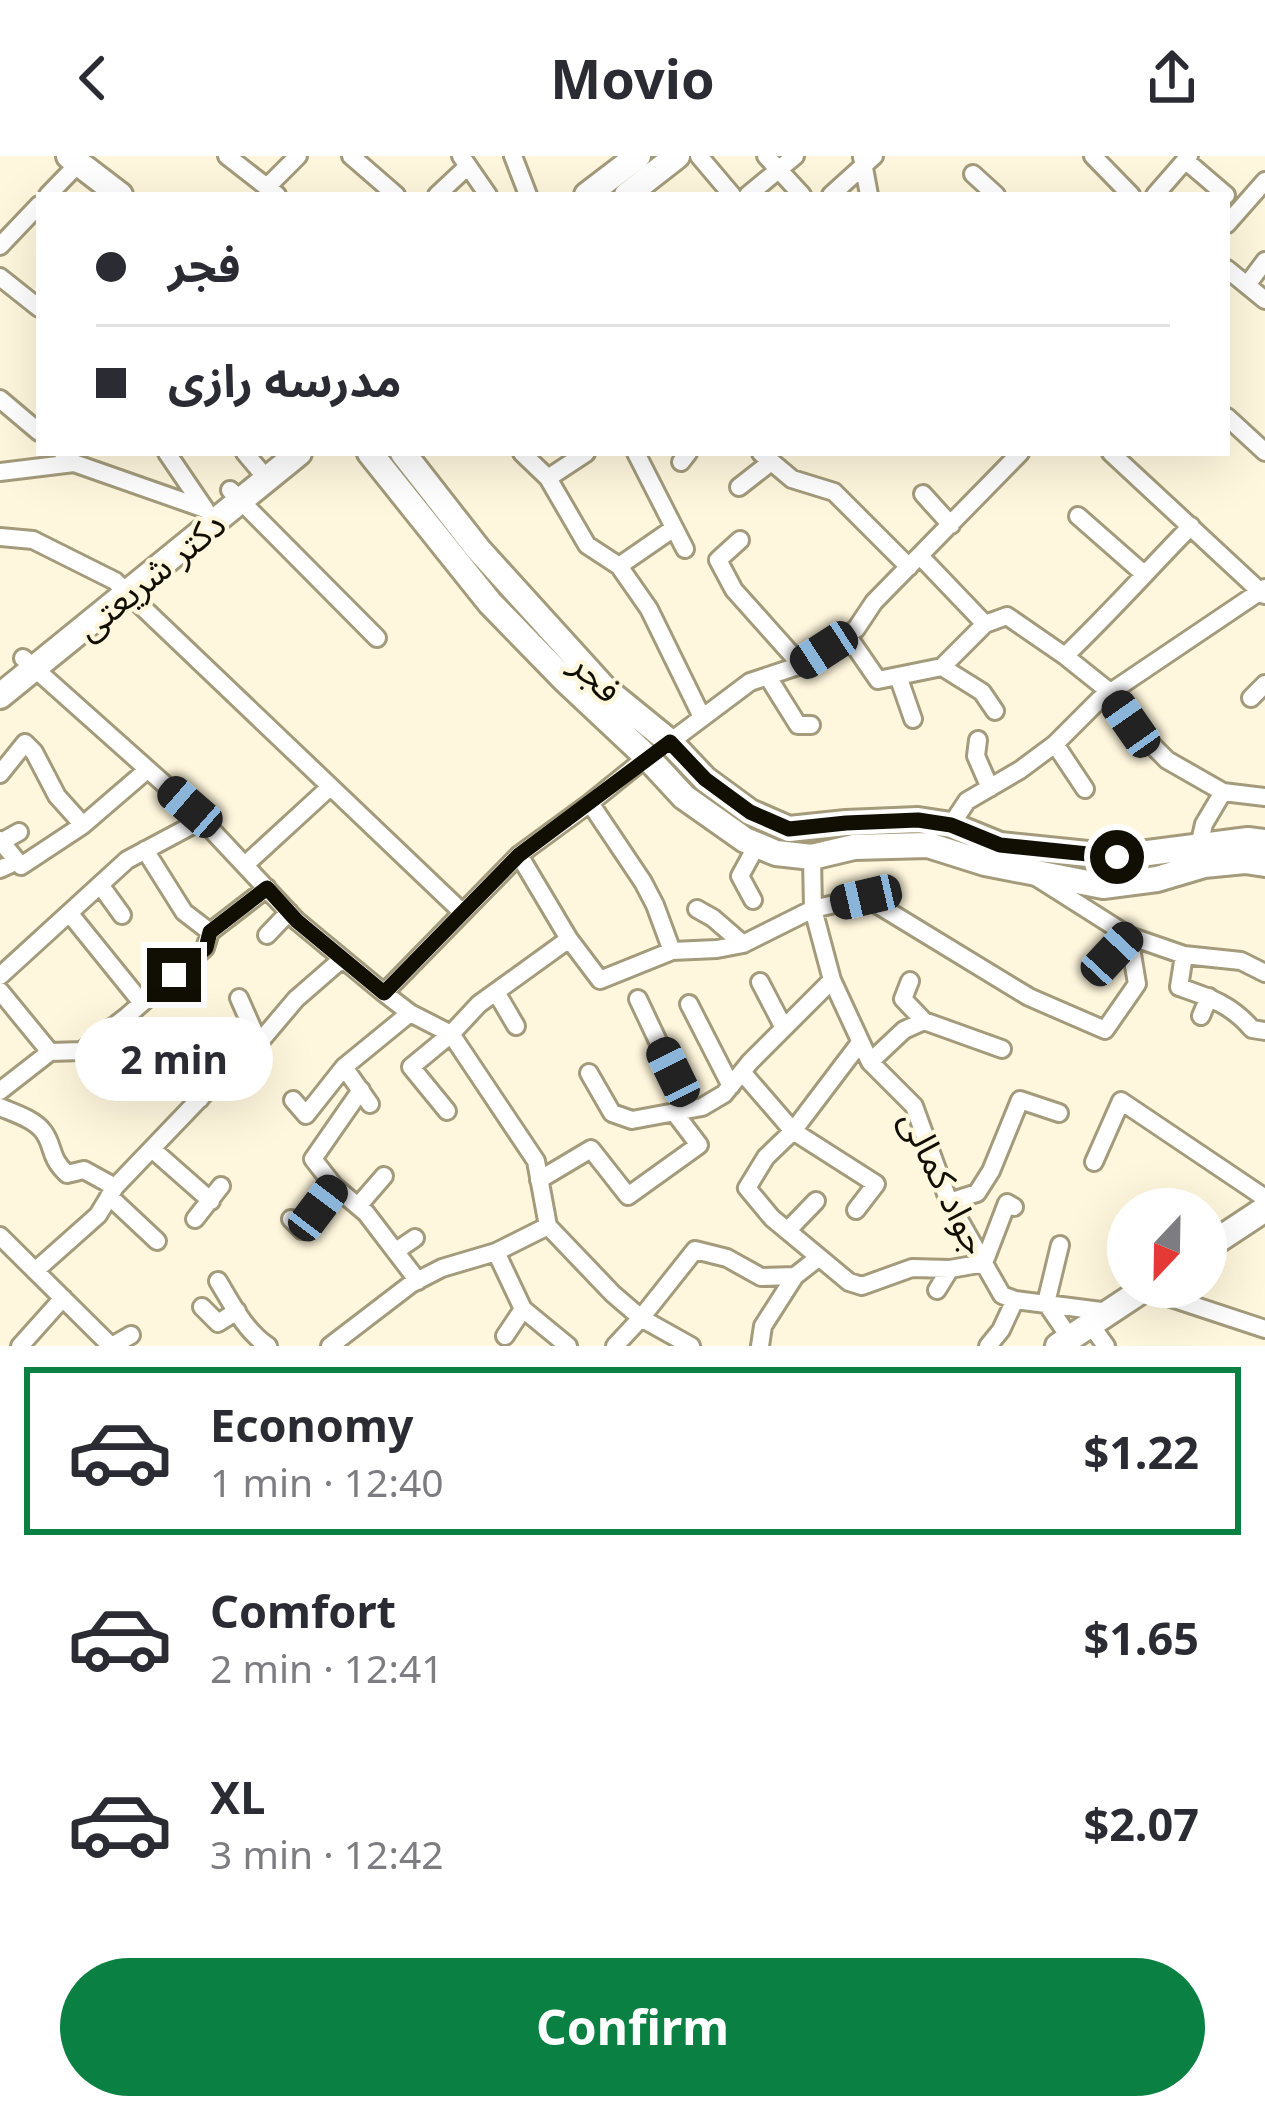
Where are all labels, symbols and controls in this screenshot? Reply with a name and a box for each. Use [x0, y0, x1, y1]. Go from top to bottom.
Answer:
text: Movio [550, 41, 715, 115]
icon: back [60, 45, 126, 111]
icon: share [1139, 45, 1205, 111]
text: فجر [168, 234, 240, 295]
text: مدرسه رازی [168, 349, 401, 410]
street label: دکتر شریعتی [65, 499, 235, 651]
car [784, 615, 864, 685]
street label: فجر [560, 640, 633, 713]
car [1096, 684, 1166, 764]
car [151, 770, 229, 844]
route start [1090, 830, 1144, 884]
car [827, 871, 905, 923]
car [1074, 915, 1150, 993]
route end [147, 948, 201, 1002]
callout: 2 min [75, 1017, 273, 1101]
text: 2 min [120, 1032, 228, 1085]
car [641, 1032, 705, 1112]
street label: جواد کمالی [889, 1101, 1001, 1263]
car [282, 1168, 354, 1248]
north arrow [1107, 1188, 1227, 1308]
map controls [1107, 1188, 1227, 1308]
text: Economy [210, 1394, 414, 1455]
icon: car [66, 1397, 174, 1505]
text: $1.22 [1083, 1421, 1199, 1482]
text: 1 min · 12:40 [210, 1455, 444, 1508]
text: Comfort [210, 1580, 396, 1641]
icon: car [66, 1583, 174, 1691]
text: $1.65 [1083, 1607, 1199, 1668]
text: 2 min · 12:41 [210, 1641, 444, 1694]
text: XL [210, 1766, 265, 1827]
icon: car [66, 1769, 174, 1877]
text: $2.07 [1083, 1793, 1199, 1854]
text: 3 min · 12:42 [210, 1827, 444, 1880]
button: Confirm [60, 1958, 1205, 2096]

